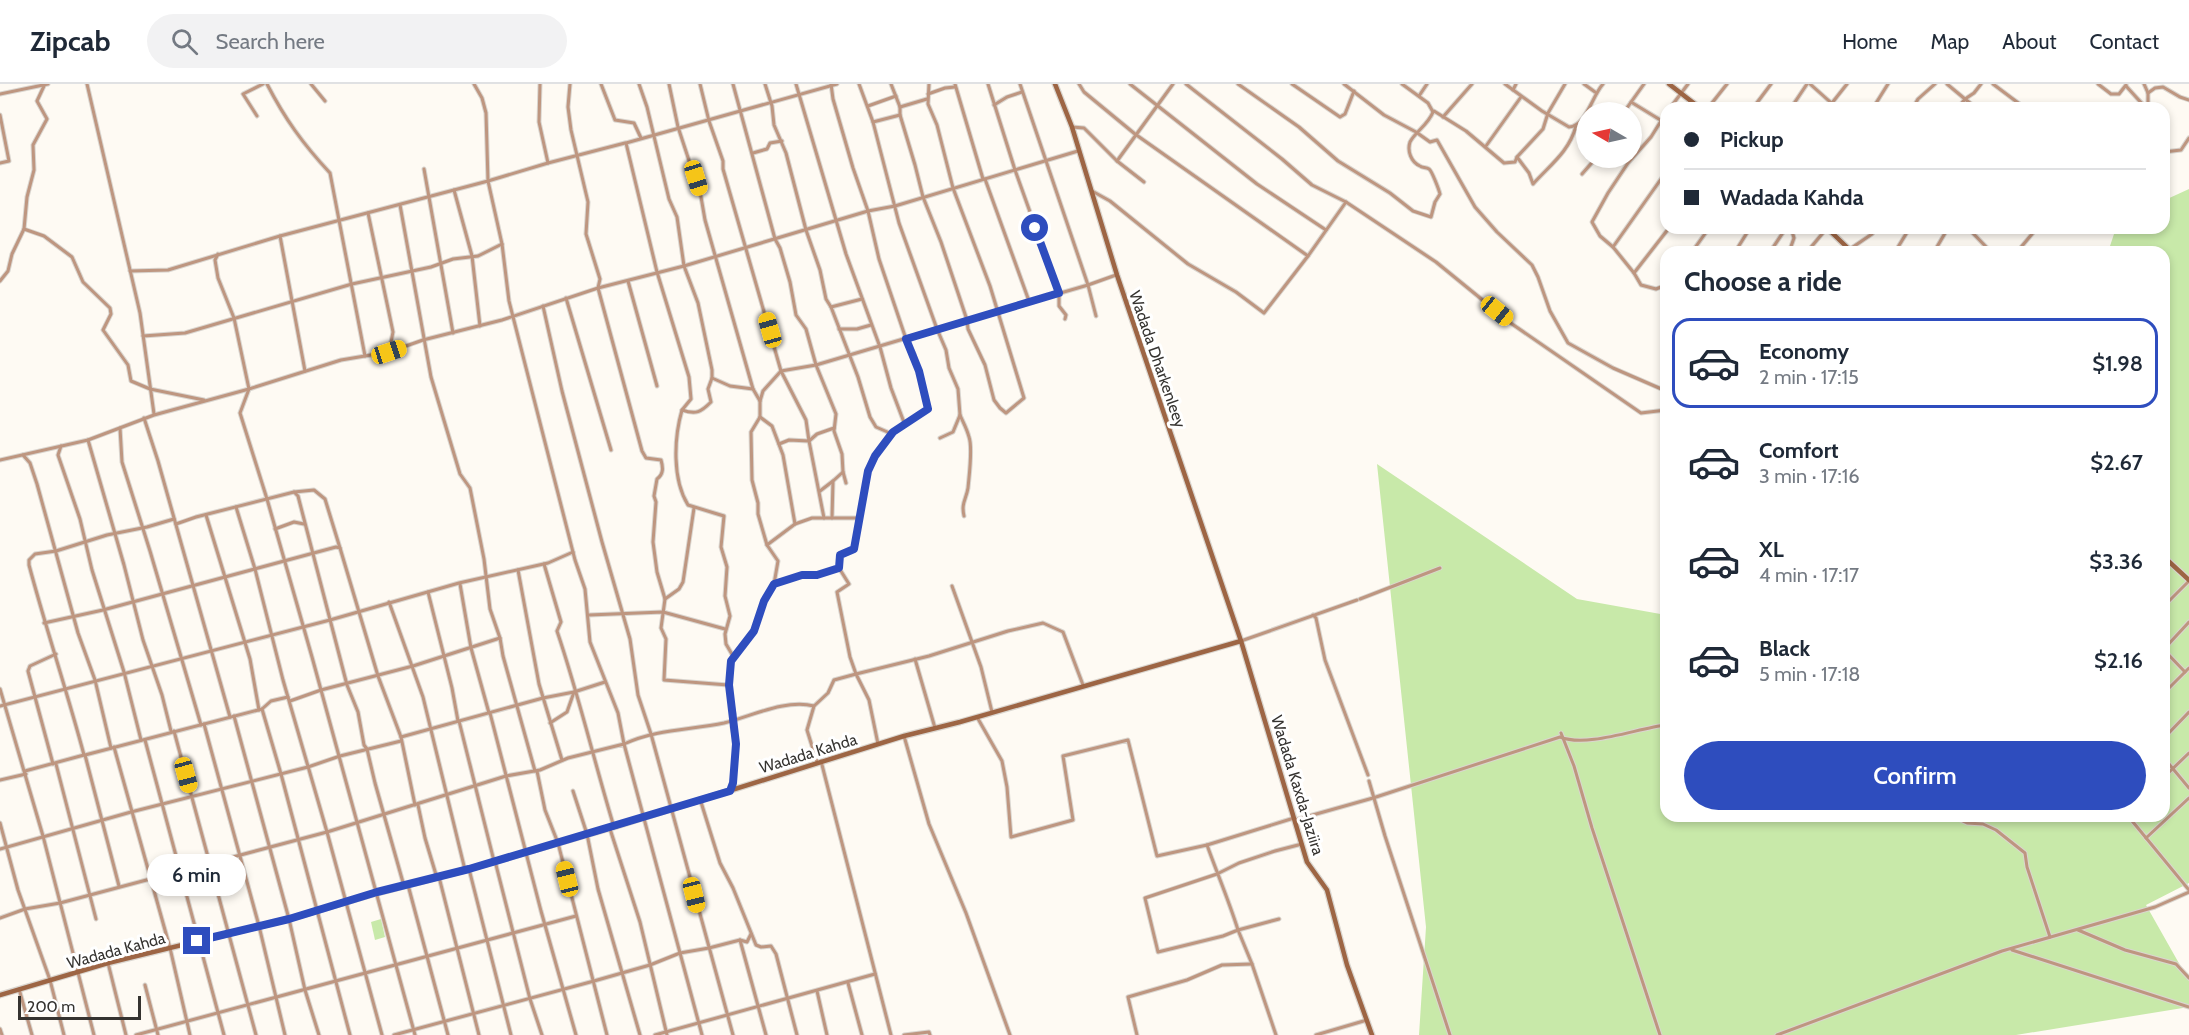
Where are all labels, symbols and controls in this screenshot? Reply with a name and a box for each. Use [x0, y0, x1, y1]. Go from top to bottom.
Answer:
search box [147, 14, 567, 68]
text: Zipcab [30, 24, 111, 58]
icon: search [168, 25, 201, 58]
text: Search here [216, 28, 325, 55]
text: Home [1842, 29, 1898, 54]
text: Map [1931, 29, 1969, 54]
text: About [2002, 29, 2056, 54]
text: Contact [2089, 29, 2159, 54]
north arrow [1576, 102, 1642, 168]
map controls [1576, 102, 1642, 168]
text: Pickup [1720, 126, 1784, 153]
car [682, 158, 710, 198]
text: Wadada Kahda [1720, 184, 1864, 211]
route start [1021, 214, 1048, 241]
text: Choose a ride [1684, 265, 1842, 298]
street label: Wadada Dharkenleey [1125, 288, 1190, 430]
car [1477, 293, 1517, 329]
car [756, 310, 784, 350]
icon: car [1687, 336, 1741, 390]
car [369, 338, 409, 366]
text: Economy [1759, 338, 1849, 365]
text: $1.98 [2092, 350, 2143, 377]
text: 2 min · 17:15 [1759, 365, 1859, 389]
icon: car [1687, 435, 1741, 489]
text: Comfort [1759, 437, 1838, 464]
text: $2.67 [2090, 449, 2143, 476]
text: 3 min · 17:16 [1759, 464, 1860, 488]
icon: car [1687, 534, 1741, 588]
text: XL [1759, 536, 1784, 563]
text: $3.36 [2089, 548, 2143, 575]
text: 4 min · 17:17 [1759, 563, 1859, 587]
icon: car [1687, 633, 1741, 687]
text: Black [1759, 635, 1810, 662]
text: $2.16 [2094, 647, 2143, 674]
text: 5 min · 17:18 [1759, 662, 1860, 686]
street label: Wadada Kaxda-Jaziira [1267, 713, 1328, 857]
street label: Wadada Kahda [757, 730, 859, 777]
button: Confirm [1684, 741, 2146, 810]
car [173, 755, 199, 795]
callout: 6 min [148, 854, 246, 896]
car [554, 859, 580, 899]
text: 6 min [172, 863, 221, 887]
car [681, 875, 707, 915]
route end [183, 927, 210, 954]
street label: Wadada Kahda [65, 928, 168, 973]
scale bar [18, 993, 141, 1020]
text: 200 m [27, 997, 75, 1016]

